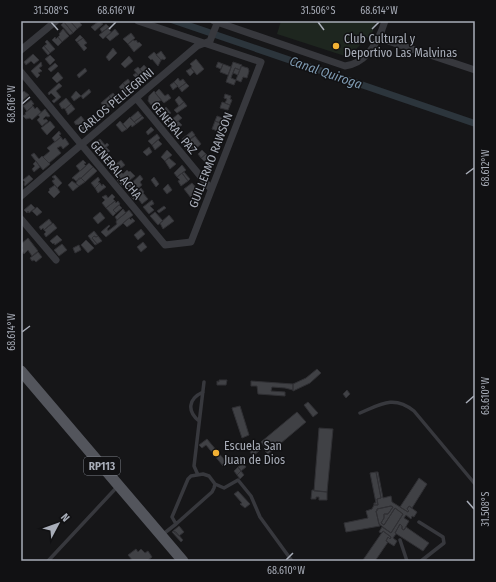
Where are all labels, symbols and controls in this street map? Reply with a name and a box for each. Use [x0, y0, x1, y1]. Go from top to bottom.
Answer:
text: 31.508°S [34, 5, 68, 17]
text: 68.616°W [97, 5, 135, 17]
text: 31.506°S [301, 5, 335, 17]
text: 68.614°W [360, 5, 398, 17]
place label: Club Cultural y Deportivo Las Malvinas [344, 32, 457, 60]
marker: Club Cultural y Deportivo Las Malvinas [331, 41, 341, 51]
water label: Canal Quiroga [288, 53, 364, 92]
street label: CARLOS PELLEGRINI [75, 65, 157, 137]
text: 68.616°W [6, 85, 18, 123]
street label: GENERAL PAZ [148, 99, 200, 157]
street label: GUILLERMO RAWSON [186, 110, 236, 210]
street label: GENERAL ACHA [87, 138, 145, 203]
text: 68.612°W [480, 149, 492, 186]
text: 68.614°W [6, 313, 18, 351]
text: 68.610°W [480, 377, 492, 415]
place label: Escuela San Juan de Dios [224, 439, 285, 467]
marker: Escuela San Juan de Dios [211, 448, 221, 458]
road number: RP113 [84, 457, 120, 475]
text: 31.508°S [480, 492, 492, 526]
north arrow [38, 504, 78, 544]
text: N [58, 511, 72, 525]
text: 68.610°W [267, 565, 305, 577]

